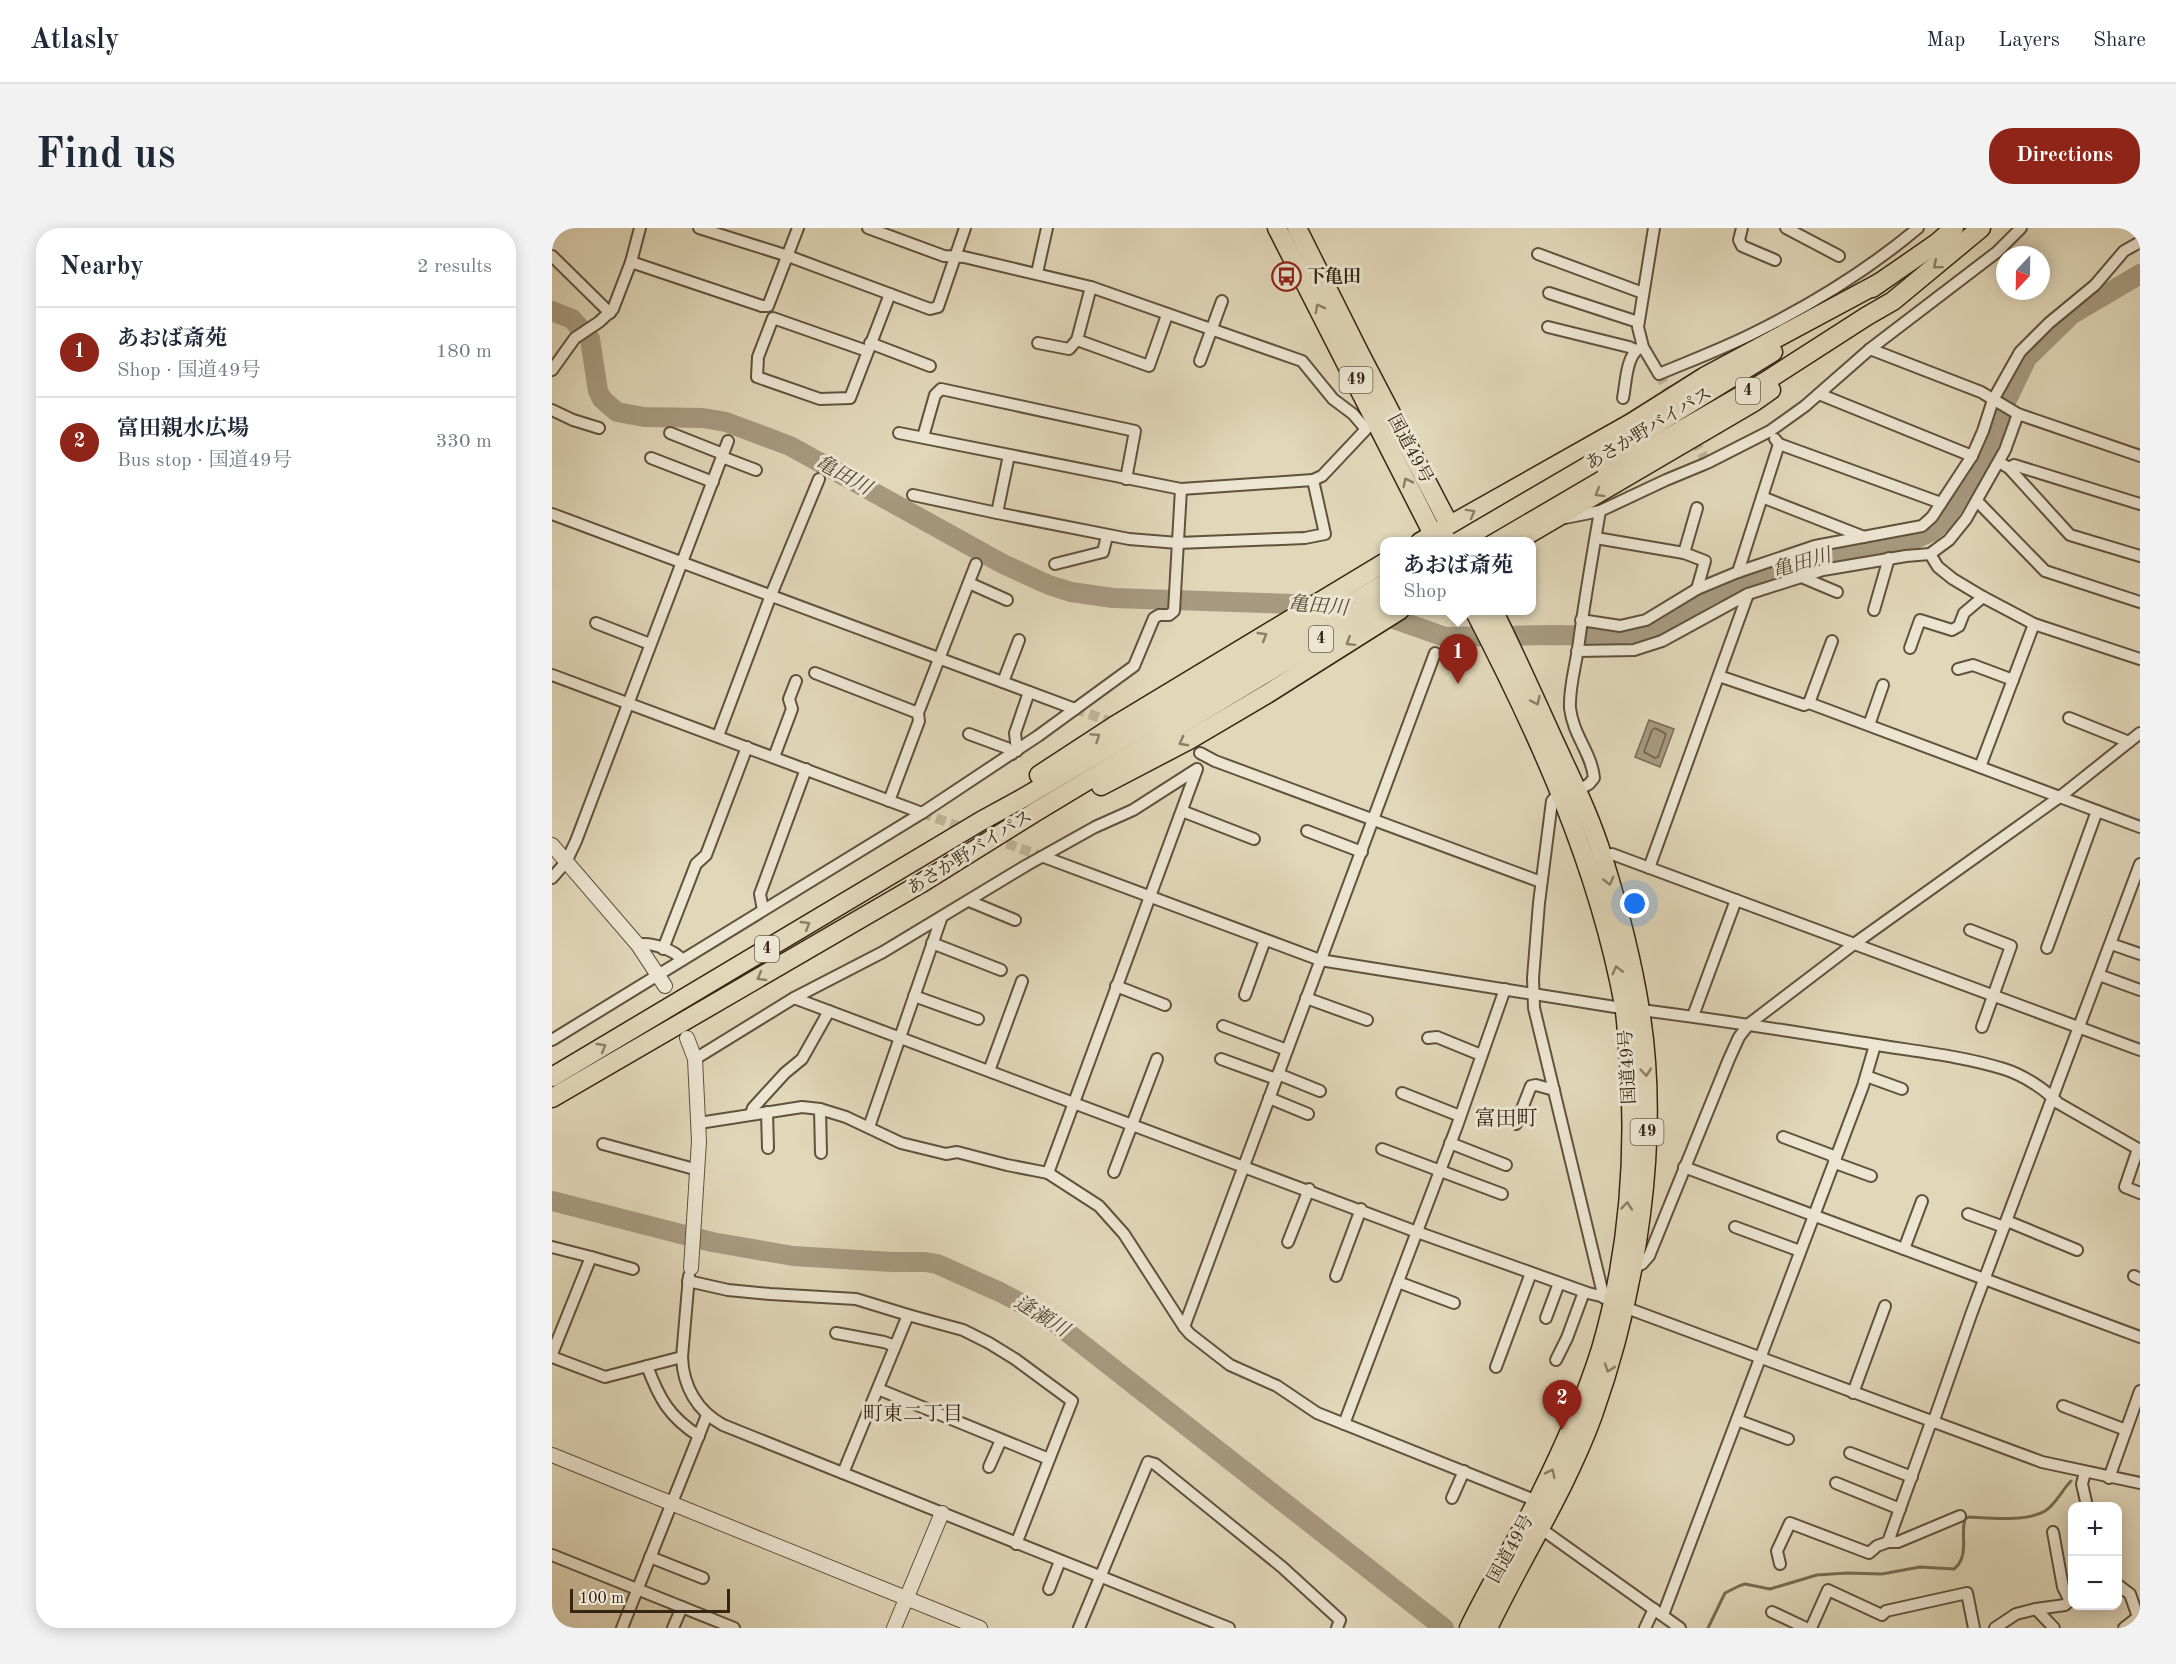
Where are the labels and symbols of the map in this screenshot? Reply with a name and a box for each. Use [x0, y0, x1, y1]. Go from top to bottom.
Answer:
north arrow [1996, 246, 2050, 300]
one-way arrow [1933, 257, 1944, 268]
bus stop icon: 下亀田 [1270, 261, 1302, 293]
place label: 下亀田 [1307, 266, 1361, 286]
one-way arrow [1315, 303, 1326, 314]
road number: 49 [1340, 367, 1372, 393]
road number: 4 [1736, 378, 1760, 404]
street label: あさか野バイパス [1582, 383, 1715, 474]
street label: 国道49号 [1384, 411, 1437, 486]
water label: 亀田川 [812, 451, 877, 500]
one-way arrow [1402, 477, 1414, 488]
one-way arrow [1595, 485, 1605, 497]
one-way arrow [1465, 509, 1476, 520]
water label: 亀田川 [1770, 544, 1836, 582]
water label: 亀田川 [1287, 592, 1351, 620]
road number: 4 [1309, 626, 1333, 652]
one-way arrow [1257, 632, 1267, 643]
one-way arrow [1346, 634, 1356, 646]
pin: 1 [1438, 634, 1478, 684]
one-way arrow [1528, 694, 1540, 705]
one-way arrow [1090, 733, 1101, 744]
one-way arrow [1179, 735, 1190, 746]
street label: あさか野バイパス [904, 806, 1036, 899]
one-way arrow [1602, 876, 1615, 886]
your location [1620, 889, 1649, 918]
one-way arrow [800, 921, 810, 933]
road number: 4 [755, 936, 779, 962]
one-way arrow [1611, 966, 1624, 976]
one-way arrow [757, 970, 767, 981]
street label: 国道49号 [1615, 1029, 1639, 1105]
one-way arrow [596, 1042, 606, 1054]
one-way arrow [1639, 1067, 1652, 1076]
district label: 富田町 [1475, 1107, 1538, 1130]
road number: 49 [1630, 1119, 1664, 1145]
one-way arrow [1620, 1202, 1633, 1211]
water label: 逢瀬川 [1010, 1291, 1074, 1342]
one-way arrow [1603, 1362, 1616, 1373]
pin: 2 [1542, 1380, 1582, 1430]
district label: 町東二丁目 [863, 1403, 963, 1425]
one-way arrow [1543, 1468, 1555, 1479]
street label: 国道49号 [1483, 1511, 1537, 1586]
scale bar [570, 1586, 730, 1614]

